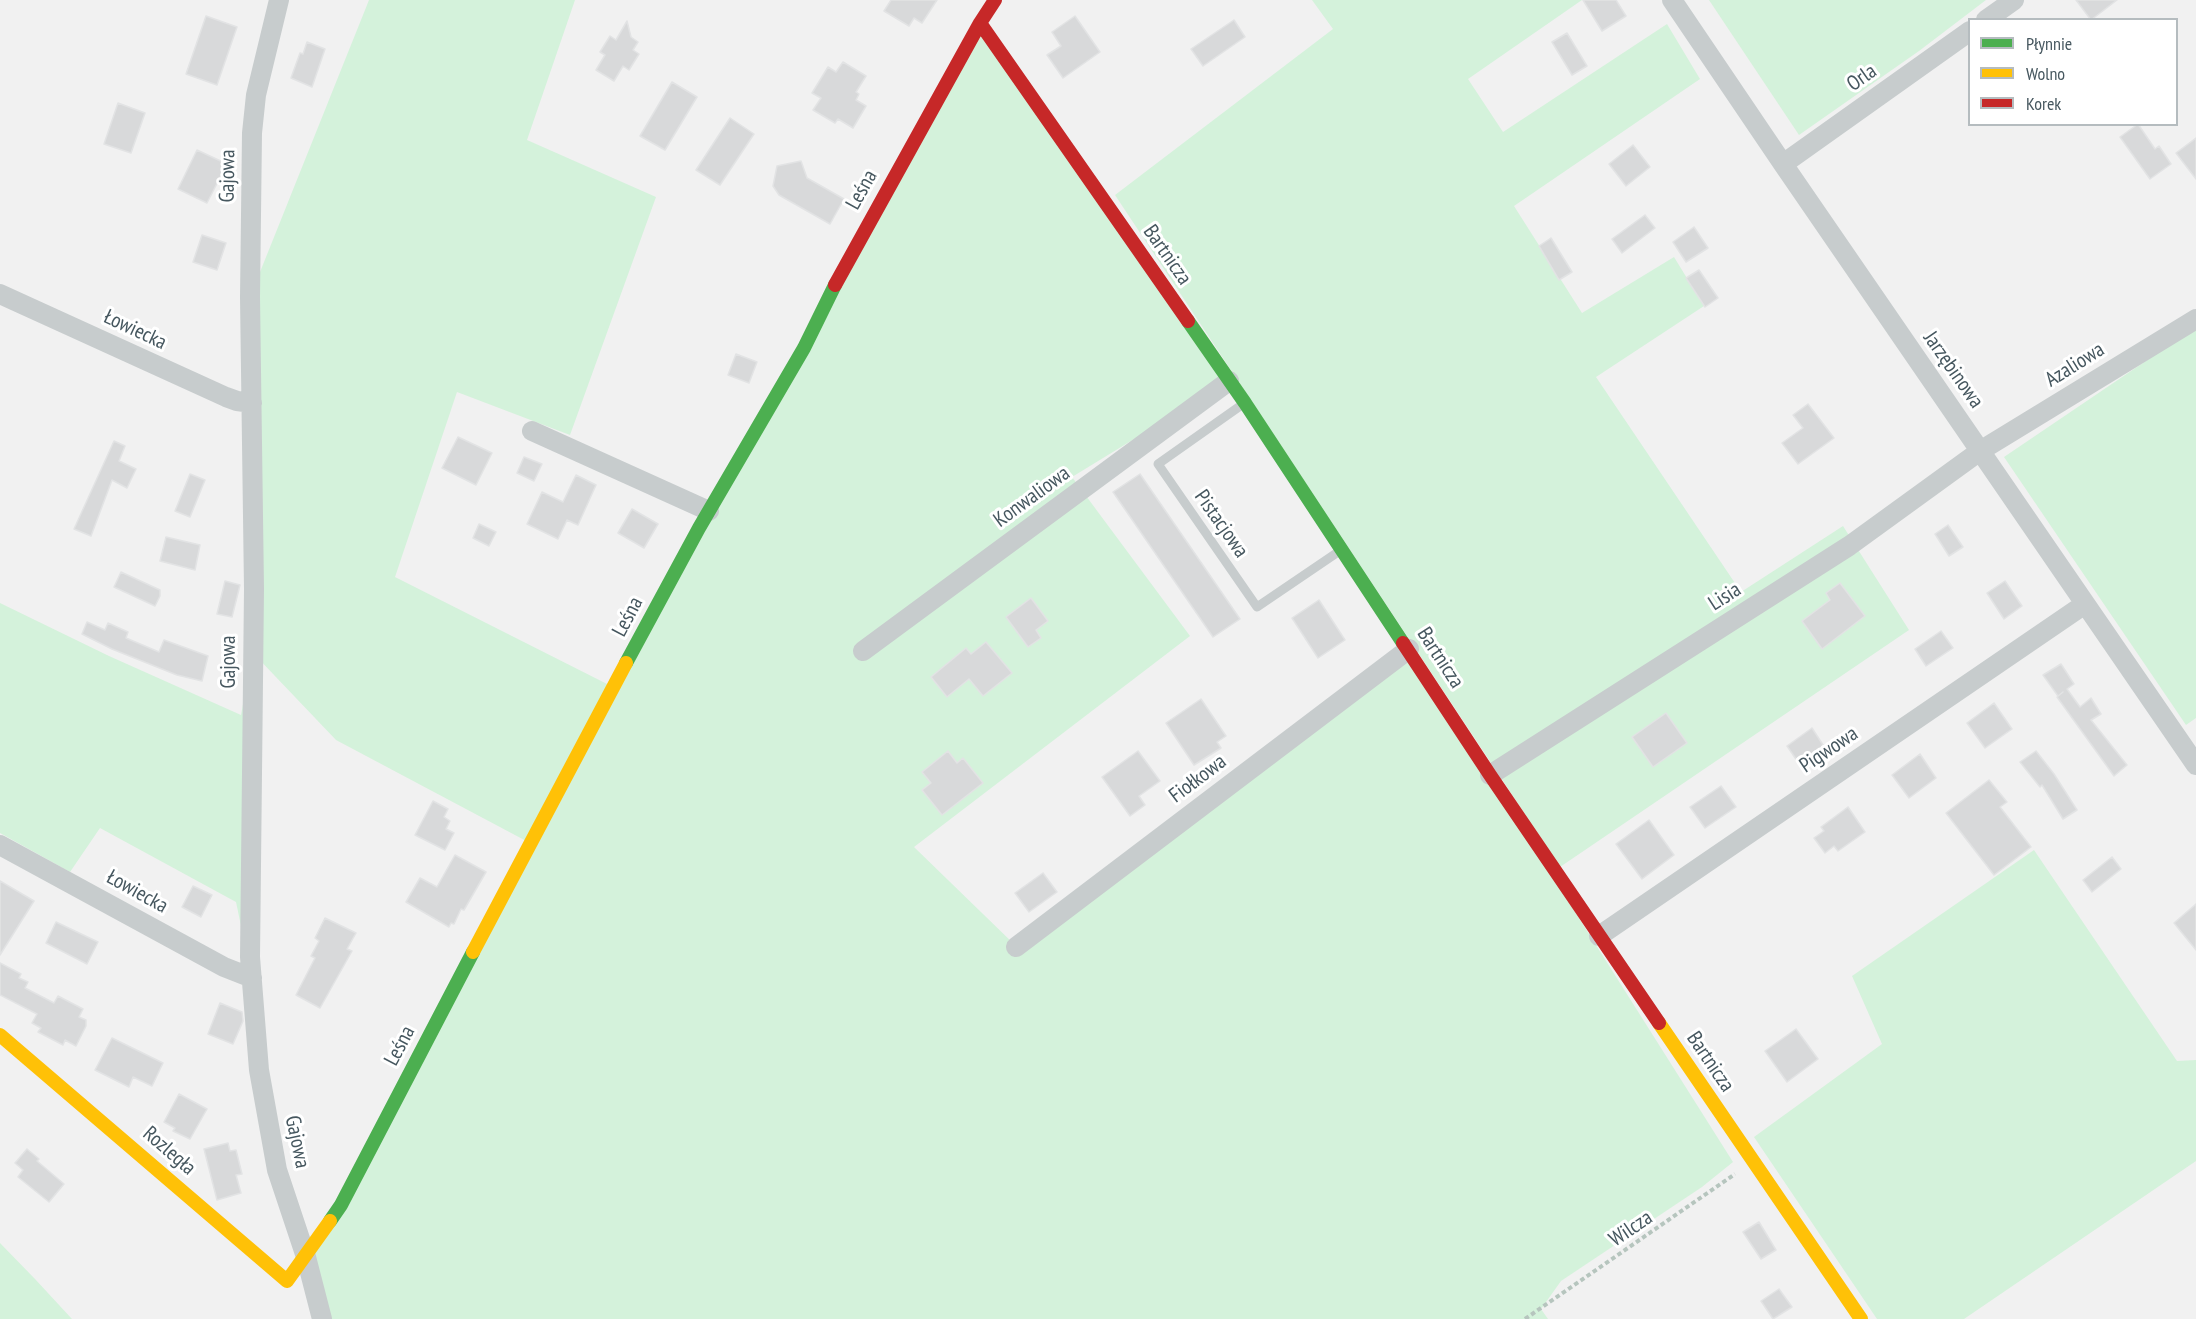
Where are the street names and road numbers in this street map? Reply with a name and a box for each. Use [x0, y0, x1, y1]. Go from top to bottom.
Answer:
street label: Orla [1842, 59, 1882, 97]
street label: Gajowa [215, 149, 241, 203]
street label: Leśna [841, 166, 883, 214]
street label: Bartnicza [1137, 220, 1197, 290]
street label: Łowiecka [100, 305, 170, 355]
street label: Jarzębinowa [1918, 327, 1988, 413]
street label: Azaliowa [2041, 337, 2109, 393]
street label: Konwaliowa [989, 461, 1075, 533]
street label: Pistacjowa [1189, 485, 1253, 563]
street label: Lisia [1704, 577, 1746, 617]
street label: Leśna [607, 593, 649, 641]
street label: Bartnicza [1411, 623, 1469, 693]
street label: Gajowa [216, 636, 242, 688]
street label: Pigwowa [1795, 721, 1863, 779]
street label: Fiołkowa [1165, 749, 1231, 809]
street label: Łowiecka [102, 865, 172, 919]
street label: Leśna [379, 1022, 421, 1070]
street label: Bartnicza [1681, 1027, 1739, 1097]
street label: Gajowa [279, 1113, 315, 1171]
street label: Rozległa [138, 1121, 200, 1181]
street label: Wilcza [1605, 1205, 1657, 1253]

